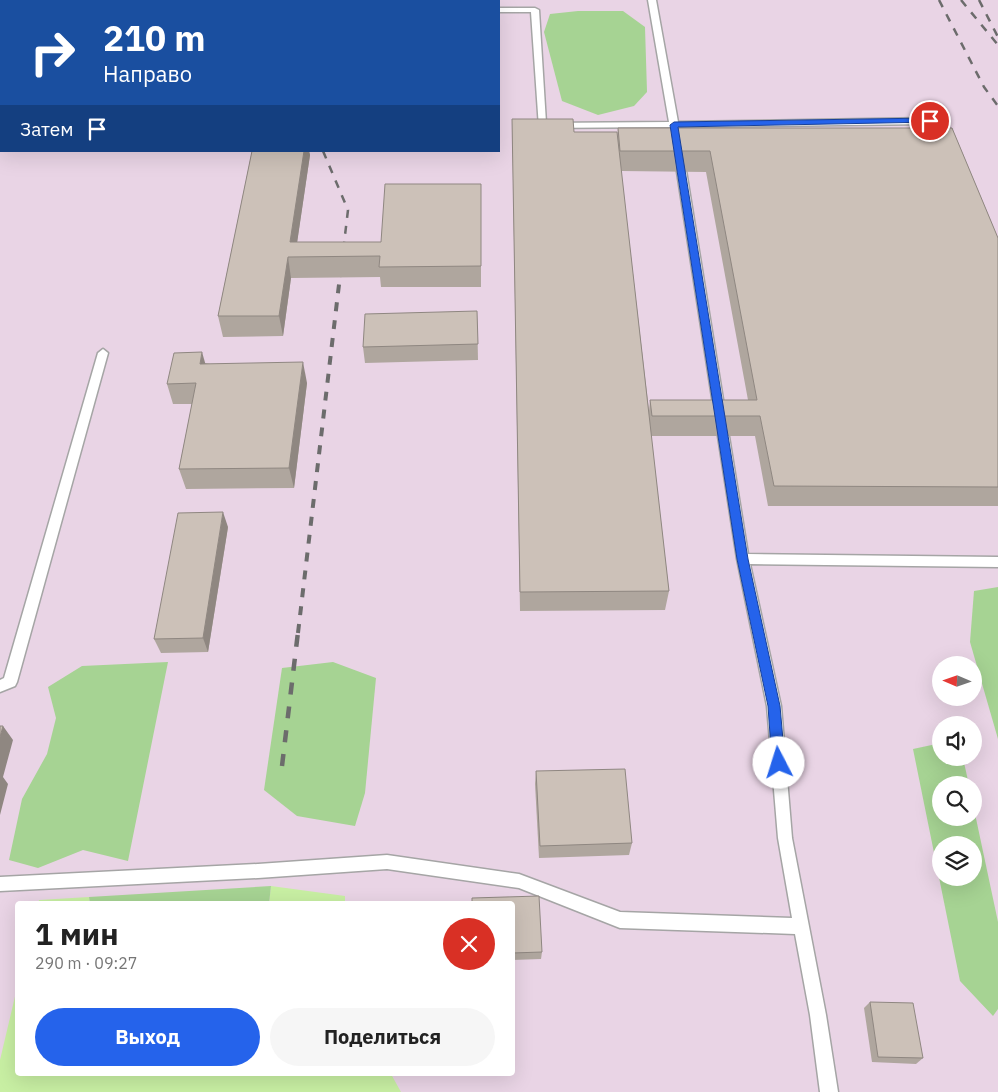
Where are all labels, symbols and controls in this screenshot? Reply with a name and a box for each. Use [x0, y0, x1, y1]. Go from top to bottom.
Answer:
text: 210 m [103, 15, 206, 61]
icon: right [20, 20, 85, 85]
text: Направо [103, 59, 192, 88]
pin [909, 100, 951, 142]
icon: arrive [916, 107, 944, 135]
icon: arrive [83, 115, 111, 143]
text: Затем [20, 117, 73, 141]
north arrow [932, 656, 982, 706]
map controls [932, 656, 982, 886]
button: sound [932, 716, 982, 766]
position arrow [752, 736, 804, 788]
button: search [932, 776, 982, 826]
button: layers [932, 836, 982, 886]
text: 1 мин [35, 914, 119, 953]
button: close [443, 918, 495, 970]
text: 290 m · 09:27 [35, 953, 137, 973]
button: Выход [35, 1008, 260, 1066]
button: Поделиться [270, 1008, 495, 1066]

